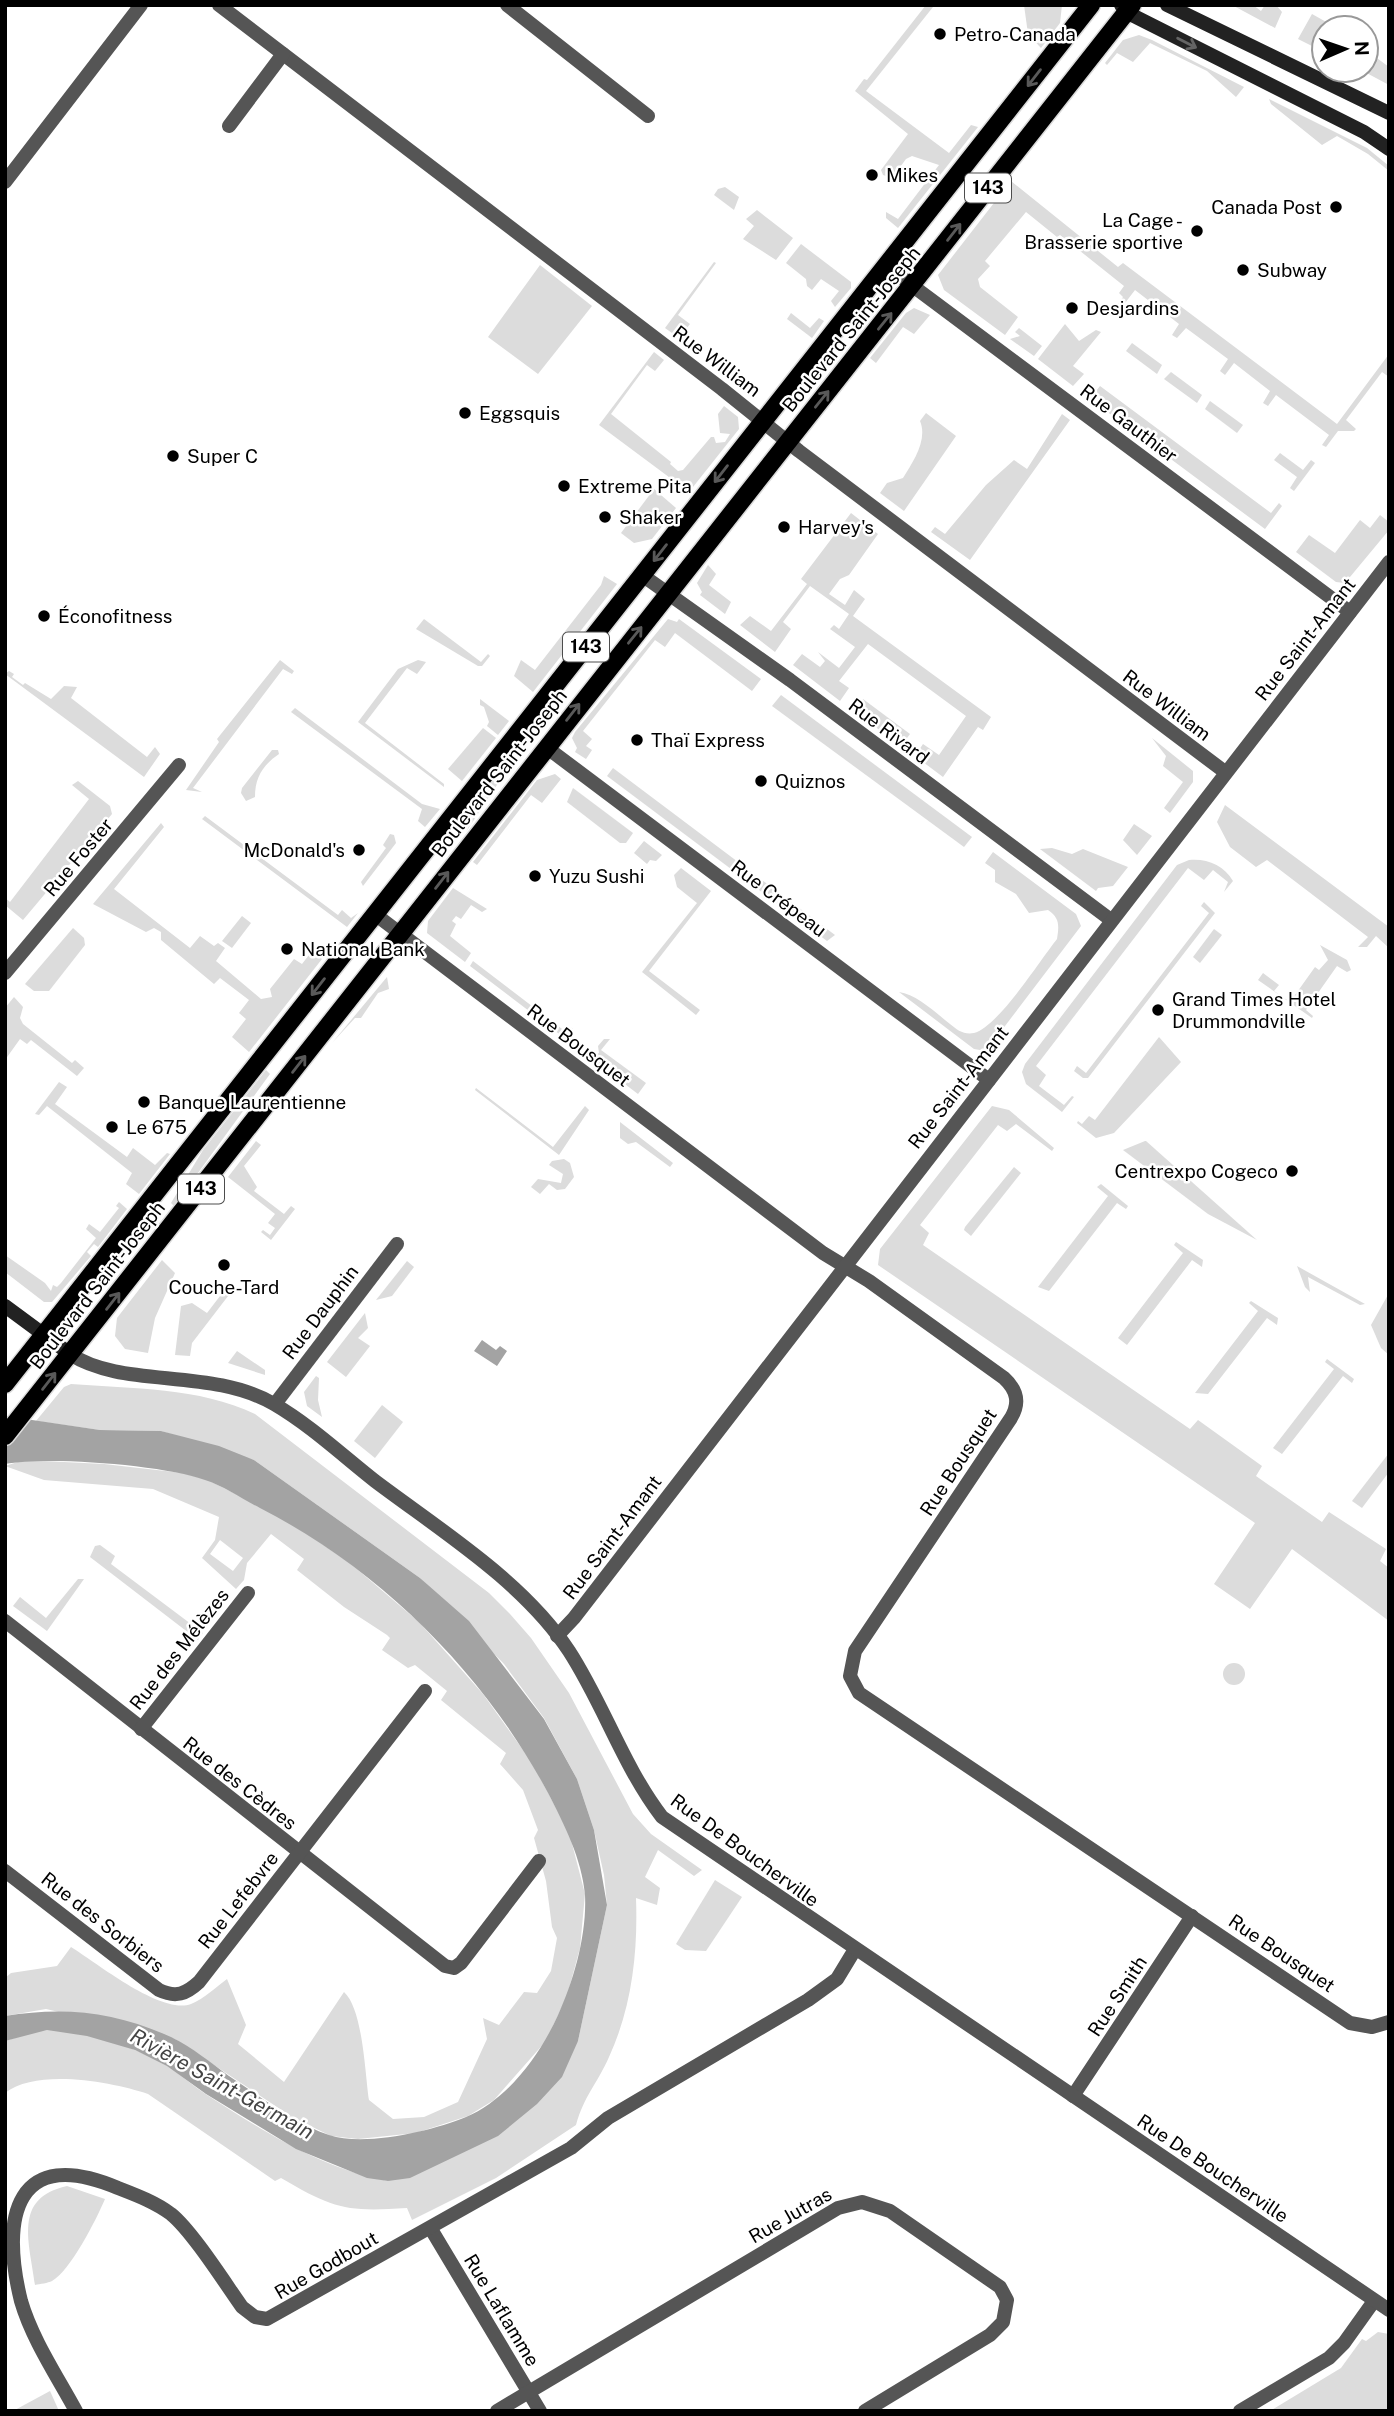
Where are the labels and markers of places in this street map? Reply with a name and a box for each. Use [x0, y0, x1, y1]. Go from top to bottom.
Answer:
place label: Petro-Canada [954, 23, 1076, 45]
marker: Petro-Canada [932, 26, 948, 42]
place label: Mikes [886, 164, 938, 186]
marker: Mikes [864, 167, 880, 183]
place label: Canada Post [1211, 196, 1322, 218]
marker: Canada Post [1328, 199, 1344, 215]
place label: La Cage - Brasserie sportive [1024, 209, 1183, 253]
marker: La Cage - Brasserie sportive [1189, 223, 1205, 239]
place label: Subway [1257, 259, 1327, 281]
marker: Subway [1235, 262, 1251, 278]
place label: Desjardins [1086, 297, 1179, 319]
marker: Desjardins [1064, 300, 1080, 316]
place label: Eggsquis [479, 402, 560, 424]
marker: Eggsquis [457, 405, 473, 421]
place label: Super C [187, 445, 258, 467]
marker: Super C [165, 448, 181, 464]
place label: Extreme Pita [578, 475, 692, 497]
marker: Extreme Pita [556, 478, 572, 494]
place label: Shaker [619, 506, 682, 528]
marker: Shaker [597, 509, 613, 525]
place label: Harvey's [798, 516, 874, 538]
marker: Harvey's [776, 519, 792, 535]
place label: Éconofitness [58, 605, 172, 627]
marker: Éconofitness [36, 608, 52, 624]
place label: Thaï Express [651, 729, 765, 751]
marker: Thaï Express [629, 732, 645, 748]
place label: Quiznos [775, 770, 845, 792]
marker: Quiznos [753, 773, 769, 789]
place label: McDonald's [243, 839, 345, 861]
marker: McDonald's [351, 842, 367, 858]
place label: Yuzu Sushi [549, 865, 644, 887]
marker: Yuzu Sushi [527, 868, 543, 884]
place label: National Bank [301, 938, 425, 960]
marker: National Bank [279, 941, 295, 957]
place label: Grand Times Hotel Drummondville [1172, 988, 1336, 1032]
marker: Grand Times Hotel Drummondville [1150, 1002, 1166, 1018]
place label: Banque Laurentienne [158, 1091, 346, 1113]
marker: Banque Laurentienne [136, 1094, 152, 1110]
place label: Le 675 [126, 1116, 187, 1138]
marker: Le 675 [104, 1119, 120, 1135]
place label: Centrexpo Cogeco [1115, 1160, 1278, 1182]
marker: Centrexpo Cogeco [1284, 1163, 1300, 1179]
marker: Couche-Tard [216, 1257, 232, 1273]
place label: Couche-Tard [169, 1276, 279, 1298]

